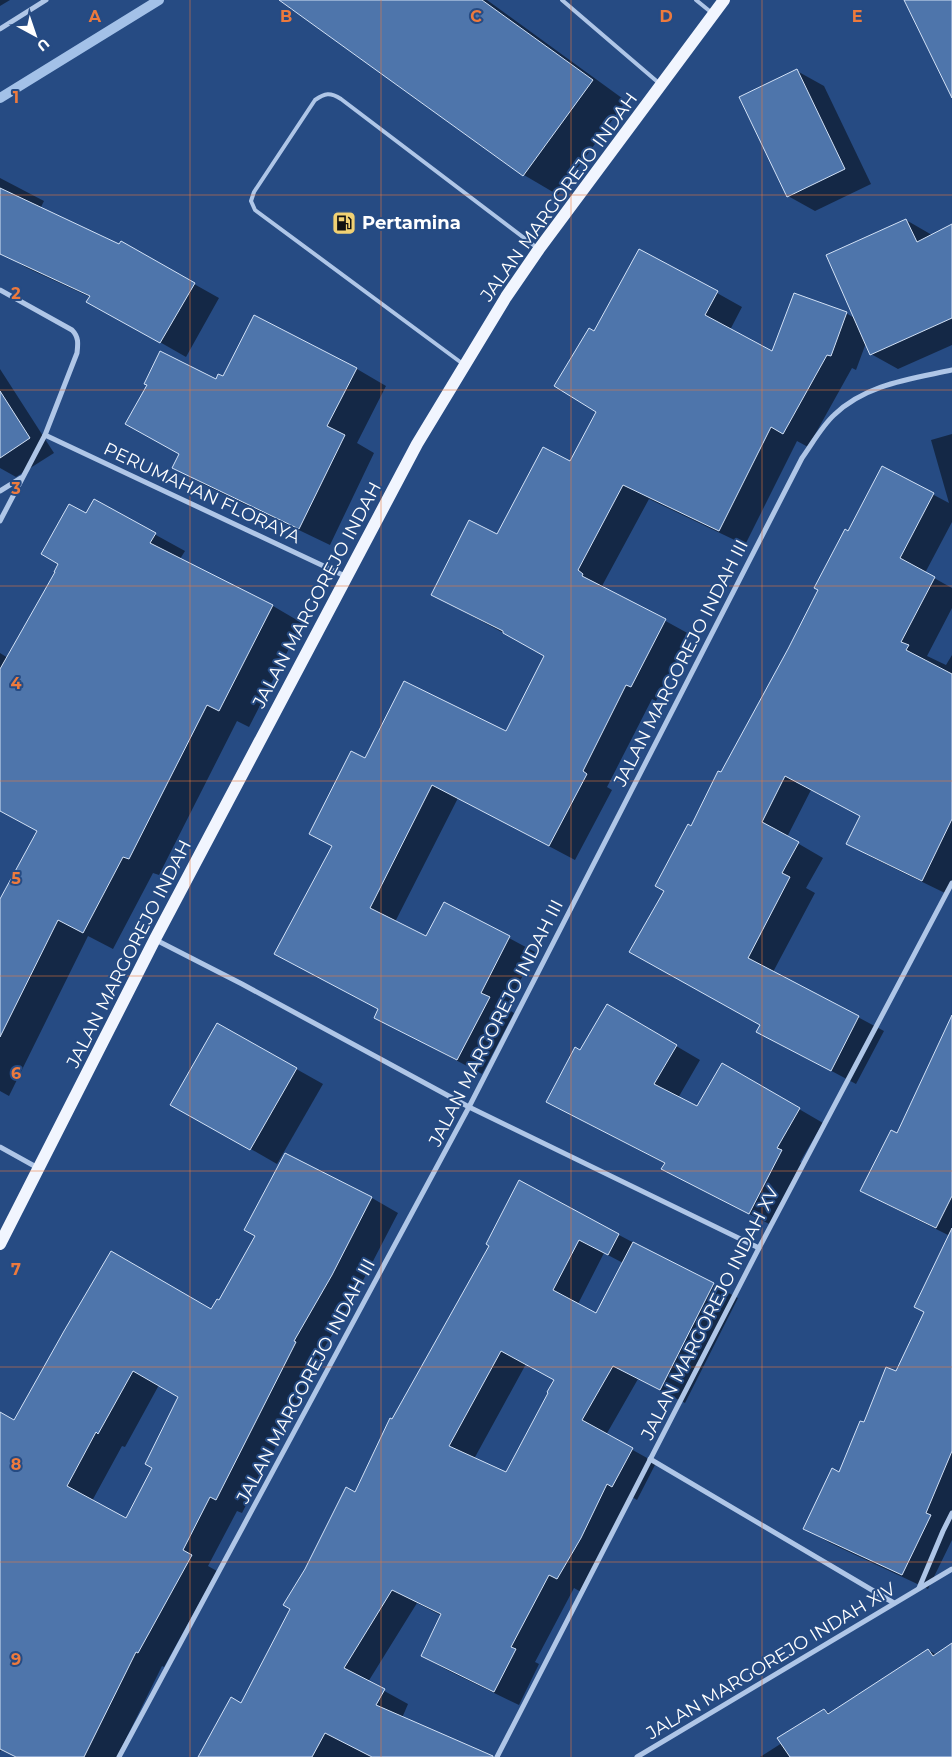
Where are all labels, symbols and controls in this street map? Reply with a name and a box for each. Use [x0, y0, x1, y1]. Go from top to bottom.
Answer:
text: A [88, 7, 102, 26]
text: B [280, 7, 292, 26]
text: C [470, 7, 482, 26]
text: D [659, 7, 673, 26]
text: E [852, 7, 862, 26]
north arrow [10, 10, 60, 60]
text: U [33, 35, 53, 55]
text: 1 [13, 88, 19, 107]
street label: JALAN MARGOREJO INDAH [475, 88, 642, 307]
fuel station icon: Pertamina [331, 210, 357, 236]
place label: Pertamina [362, 212, 461, 234]
text: 2 [11, 284, 21, 303]
street label: PERUMAHAN FLORAYA [100, 438, 304, 548]
street label: JALAN MARGOREJO INDAH [247, 478, 386, 713]
text: 3 [10, 479, 21, 498]
street label: JALAN MARGOREJO INDAH III [609, 536, 753, 791]
text: 4 [10, 674, 22, 693]
street label: JALAN MARGOREJO INDAH [61, 836, 196, 1073]
text: 5 [11, 869, 21, 888]
street label: JALAN MARGOREJO INDAH III [424, 896, 568, 1151]
text: 6 [11, 1064, 21, 1083]
street label: JALAN MARGOREJO INDAH XV [636, 1182, 784, 1444]
street label: JALAN MARGOREJO INDAH III [232, 1255, 380, 1508]
text: 7 [11, 1260, 21, 1279]
text: 8 [11, 1455, 21, 1474]
street label: JALAN MARGOREJO INDAH XIV [642, 1578, 900, 1745]
text: 9 [11, 1650, 21, 1669]

